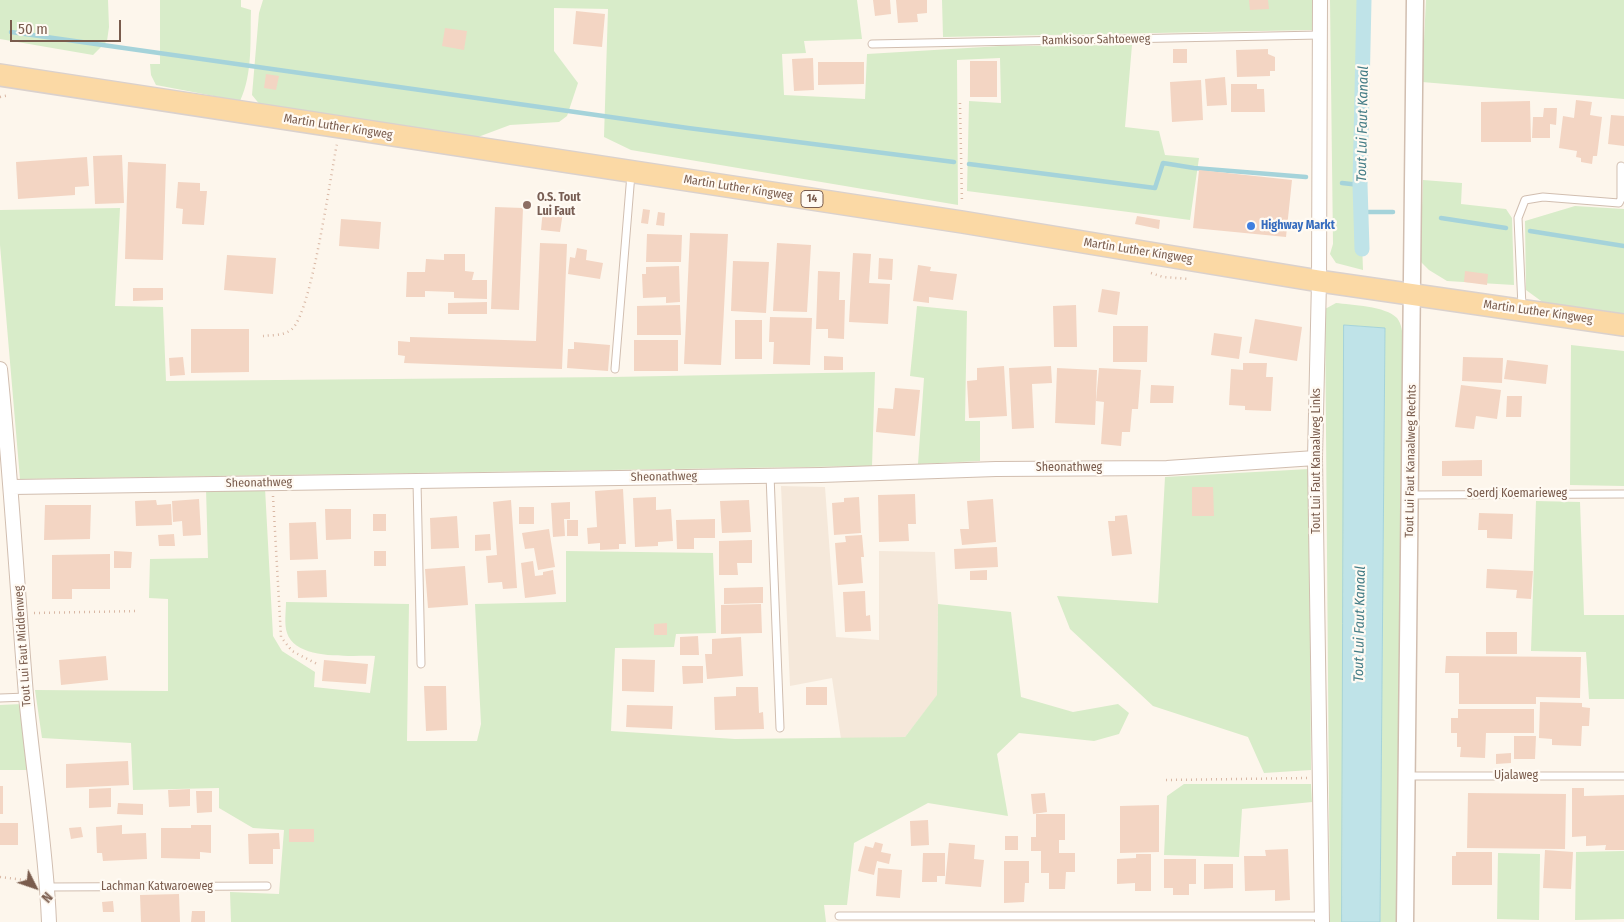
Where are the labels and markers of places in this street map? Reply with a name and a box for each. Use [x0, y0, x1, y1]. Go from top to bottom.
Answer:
place label: O.S. Tout Lui Faut [537, 191, 581, 219]
marker: O.S. Tout Lui Faut [521, 199, 533, 211]
place label: Highway Markt [1261, 219, 1335, 233]
marker: Highway Markt [1245, 220, 1257, 232]

